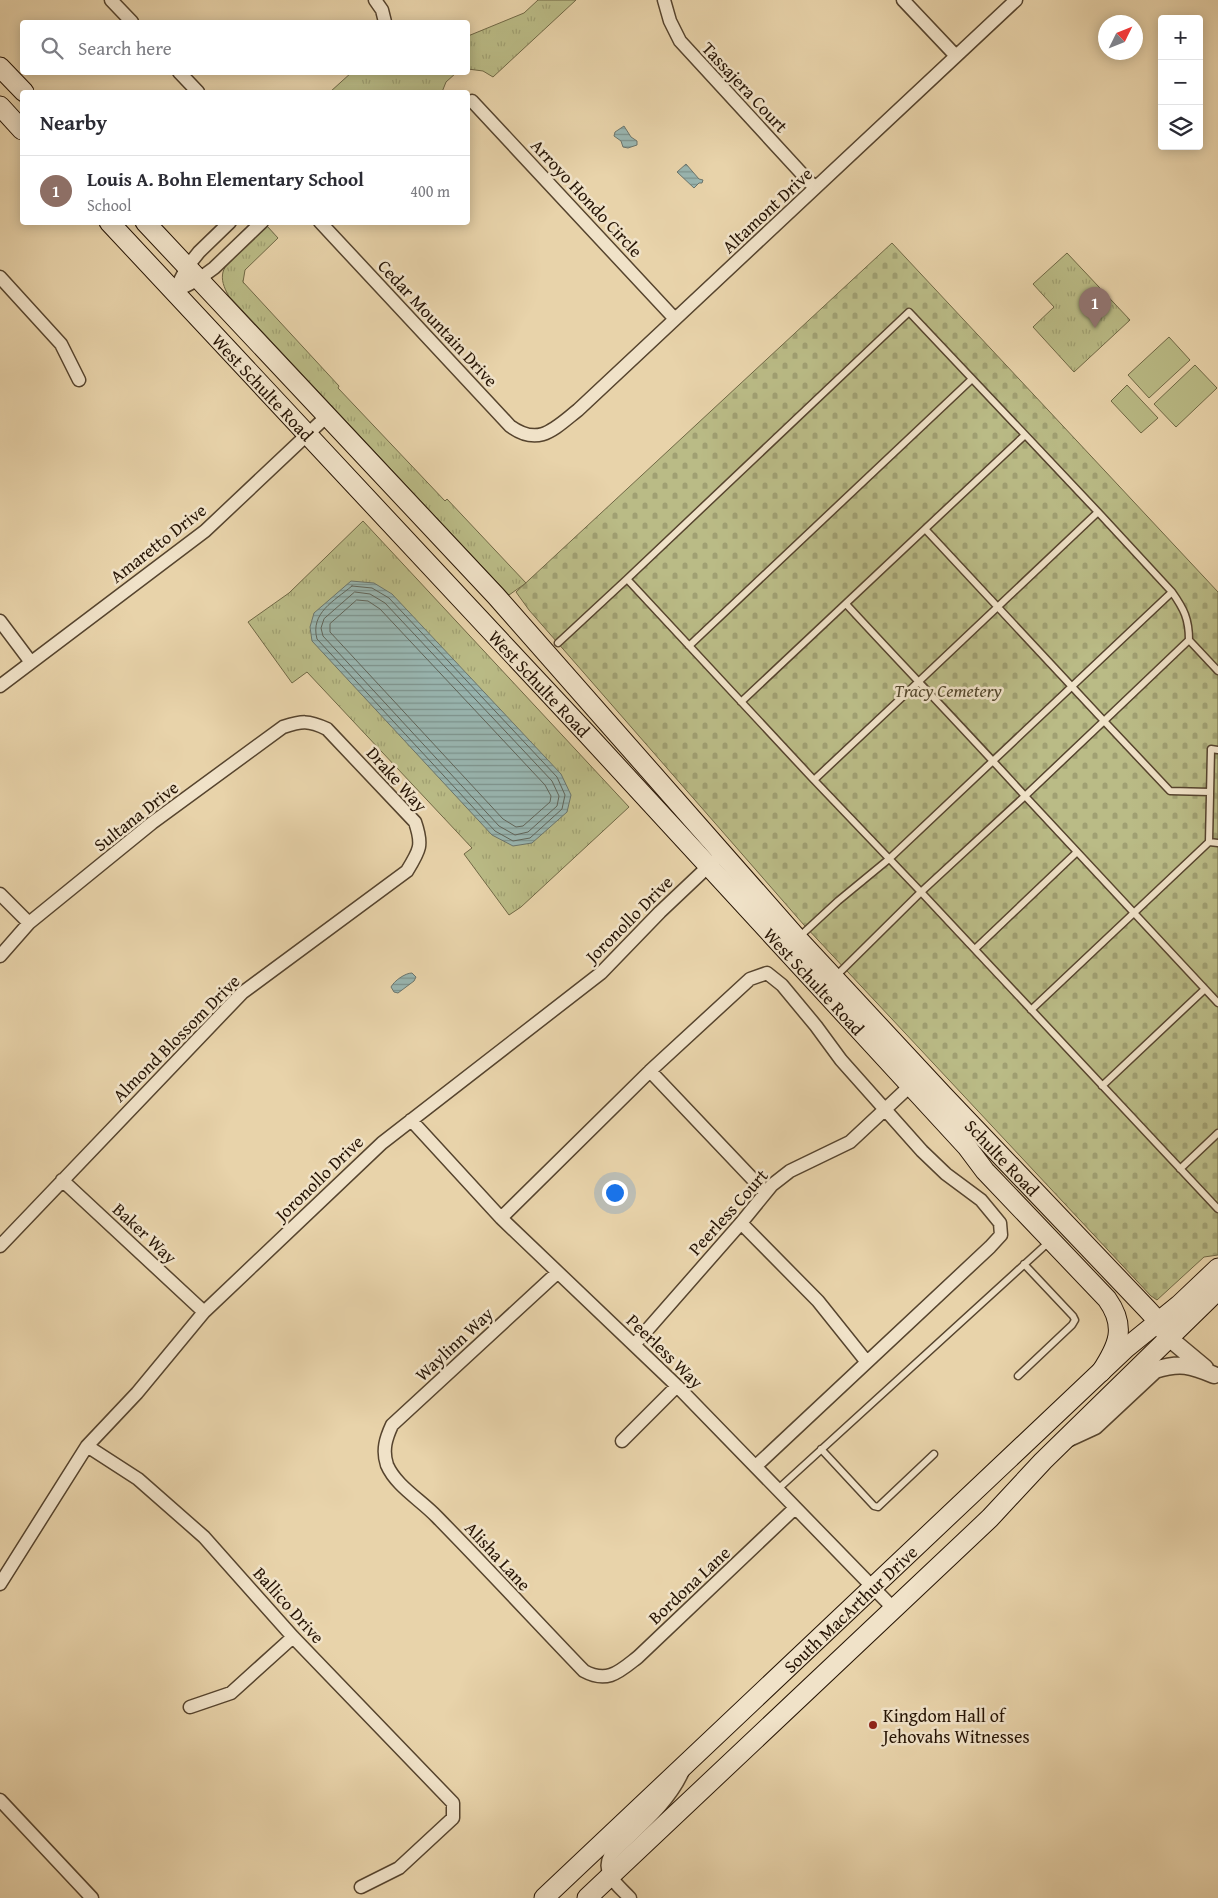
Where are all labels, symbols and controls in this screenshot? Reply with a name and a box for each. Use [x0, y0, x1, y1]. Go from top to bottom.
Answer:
north arrow [1098, 15, 1143, 60]
map controls [1158, 15, 1203, 150]
button: + [1158, 15, 1203, 60]
search box [20, 20, 470, 75]
icon: search [38, 34, 66, 62]
text: Search here [78, 34, 172, 62]
street label: Tassajera Court [696, 35, 795, 139]
button: − [1158, 60, 1203, 105]
button: layers [1158, 105, 1203, 150]
text: Nearby [40, 107, 107, 138]
street label: Arroyo Hondo Circle [525, 133, 649, 263]
street label: Altamont Drive [716, 161, 818, 259]
text: Louis A. Bohn Elementary School [87, 165, 364, 193]
text: 1 [52, 179, 60, 203]
text: 400 m [410, 179, 450, 203]
text: School [87, 193, 131, 217]
street label: Cedar Mountain Drive [372, 253, 504, 393]
pin: 1 [1079, 287, 1111, 328]
street label: West Schulte Road [206, 327, 321, 447]
street label: Amaretto Drive [104, 497, 212, 589]
street label: West Schulte Road [483, 623, 597, 743]
park label: Tracy Cemetery [894, 677, 1003, 704]
street label: Drake Way [360, 740, 434, 818]
street label: Sultana Drive [88, 774, 184, 858]
street label: Joronollo Drive [578, 869, 679, 970]
street label: West Schulte Road [757, 921, 871, 1041]
street label: Almond Blossom Drive [106, 968, 246, 1108]
street label: Schulte Road [959, 1113, 1046, 1202]
street label: Joronollo Drive [267, 1129, 369, 1229]
street label: Peerless Court [682, 1162, 775, 1261]
your location [602, 1180, 628, 1206]
street label: Baker Way [107, 1196, 183, 1270]
street label: Waylinn Way [409, 1301, 499, 1387]
street label: Peerless Way [620, 1307, 710, 1395]
street label: Alisha Lane [459, 1515, 537, 1597]
street label: South MacArthur Drive [777, 1539, 923, 1679]
street label: Bordona Lane [642, 1540, 736, 1630]
street label: Ballico Drive [247, 1561, 331, 1649]
place label: Kingdom Hall of Jehovahs Witnesses [881, 1702, 1030, 1750]
marker: Kingdom Hall of Jehovahs Witnesses [867, 1719, 879, 1731]

